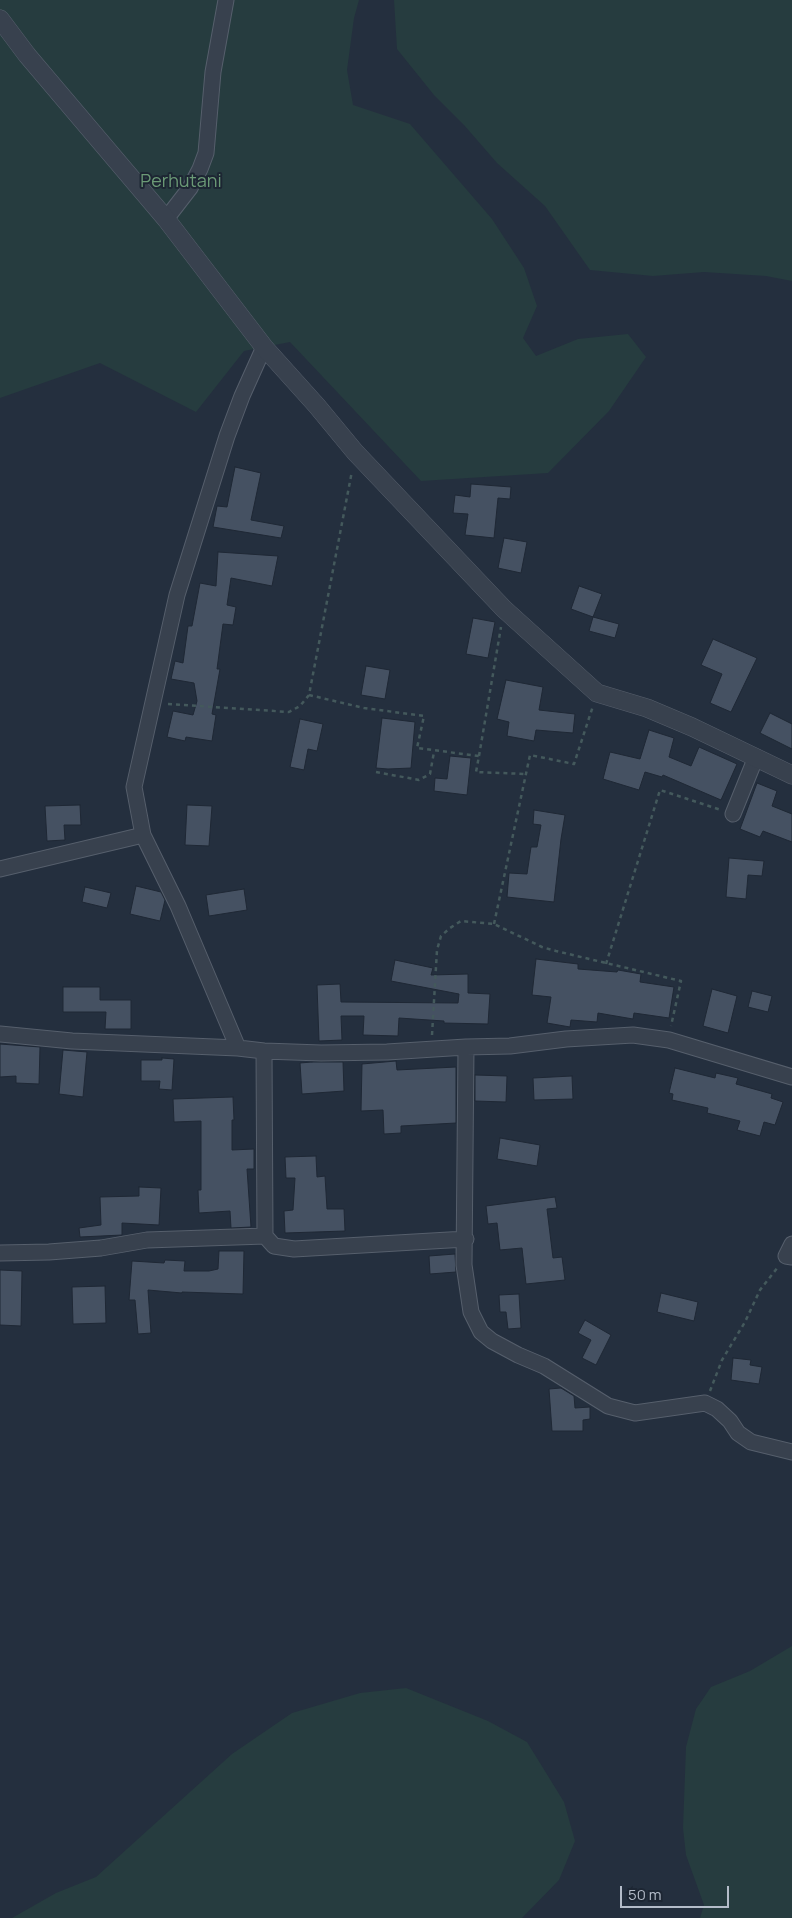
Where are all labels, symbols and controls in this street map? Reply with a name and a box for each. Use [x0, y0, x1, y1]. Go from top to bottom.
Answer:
park label: Perhutani [140, 171, 222, 193]
scale bar [622, 1876, 731, 1908]
text: 50 m [628, 1884, 662, 1905]

